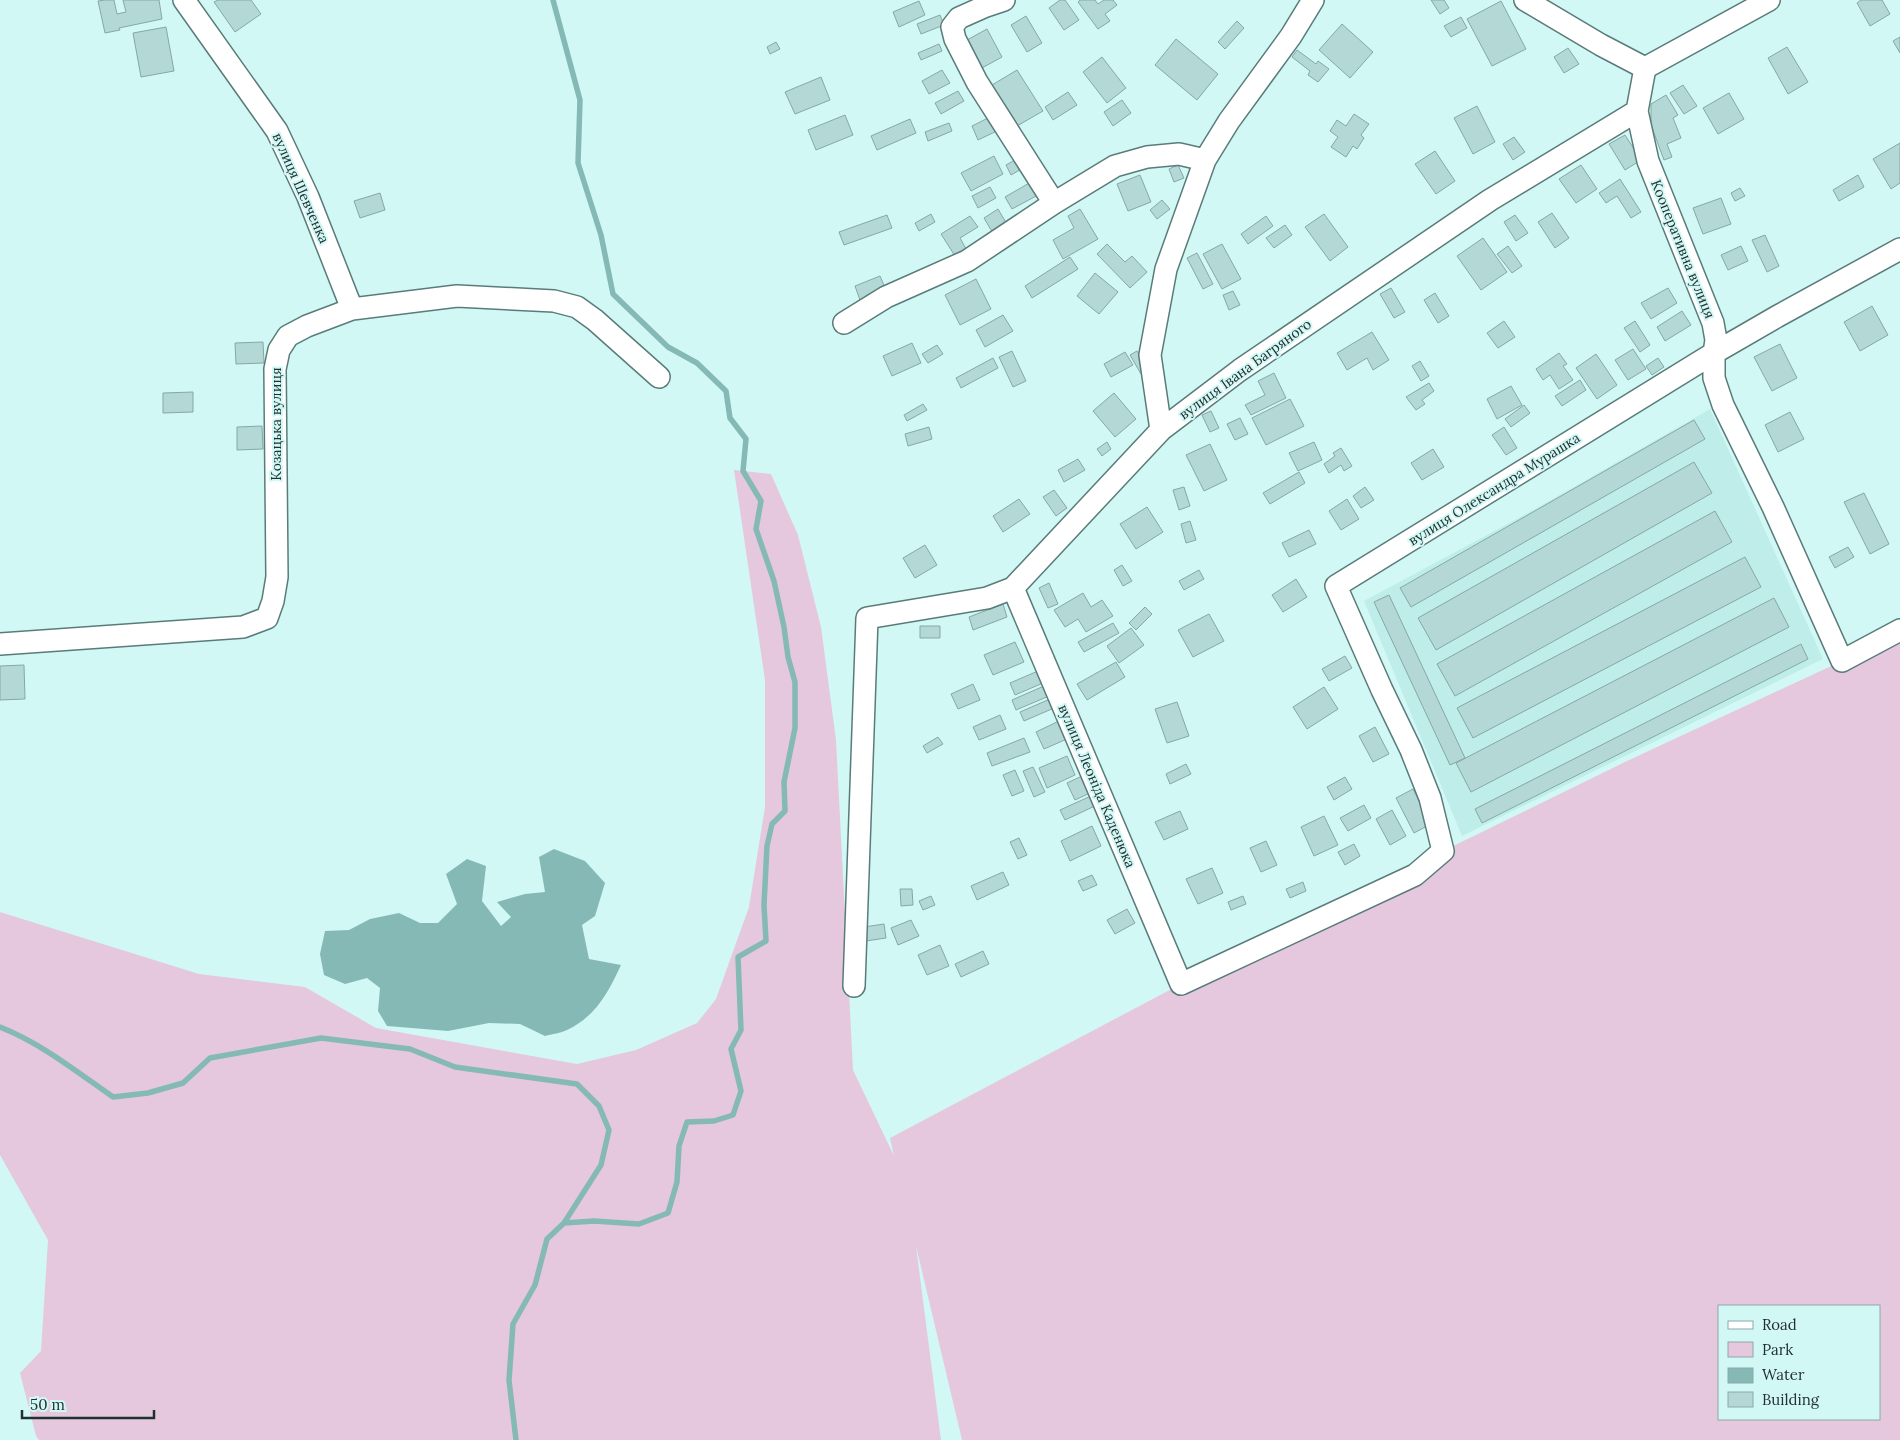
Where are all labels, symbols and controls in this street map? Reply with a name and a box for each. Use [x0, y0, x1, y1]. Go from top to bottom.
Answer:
street label: вулиця Шевченка [269, 130, 333, 246]
street label: Кооперативна вулиця [1647, 177, 1719, 321]
street label: вулиця Івана Багряного [1175, 315, 1315, 423]
street label: Козацька вулиця [267, 367, 285, 481]
street label: вулиця Олександра Мурашка [1405, 429, 1583, 549]
street label: вулиця Леоніда Каденюка [1054, 701, 1140, 871]
legend [1718, 1305, 1880, 1420]
text: Road [1762, 1315, 1797, 1334]
text: Park [1762, 1340, 1793, 1359]
text: Water [1762, 1365, 1805, 1384]
scale bar [22, 1388, 155, 1420]
text: Building [1762, 1390, 1820, 1409]
text: 50 m [30, 1395, 65, 1414]

